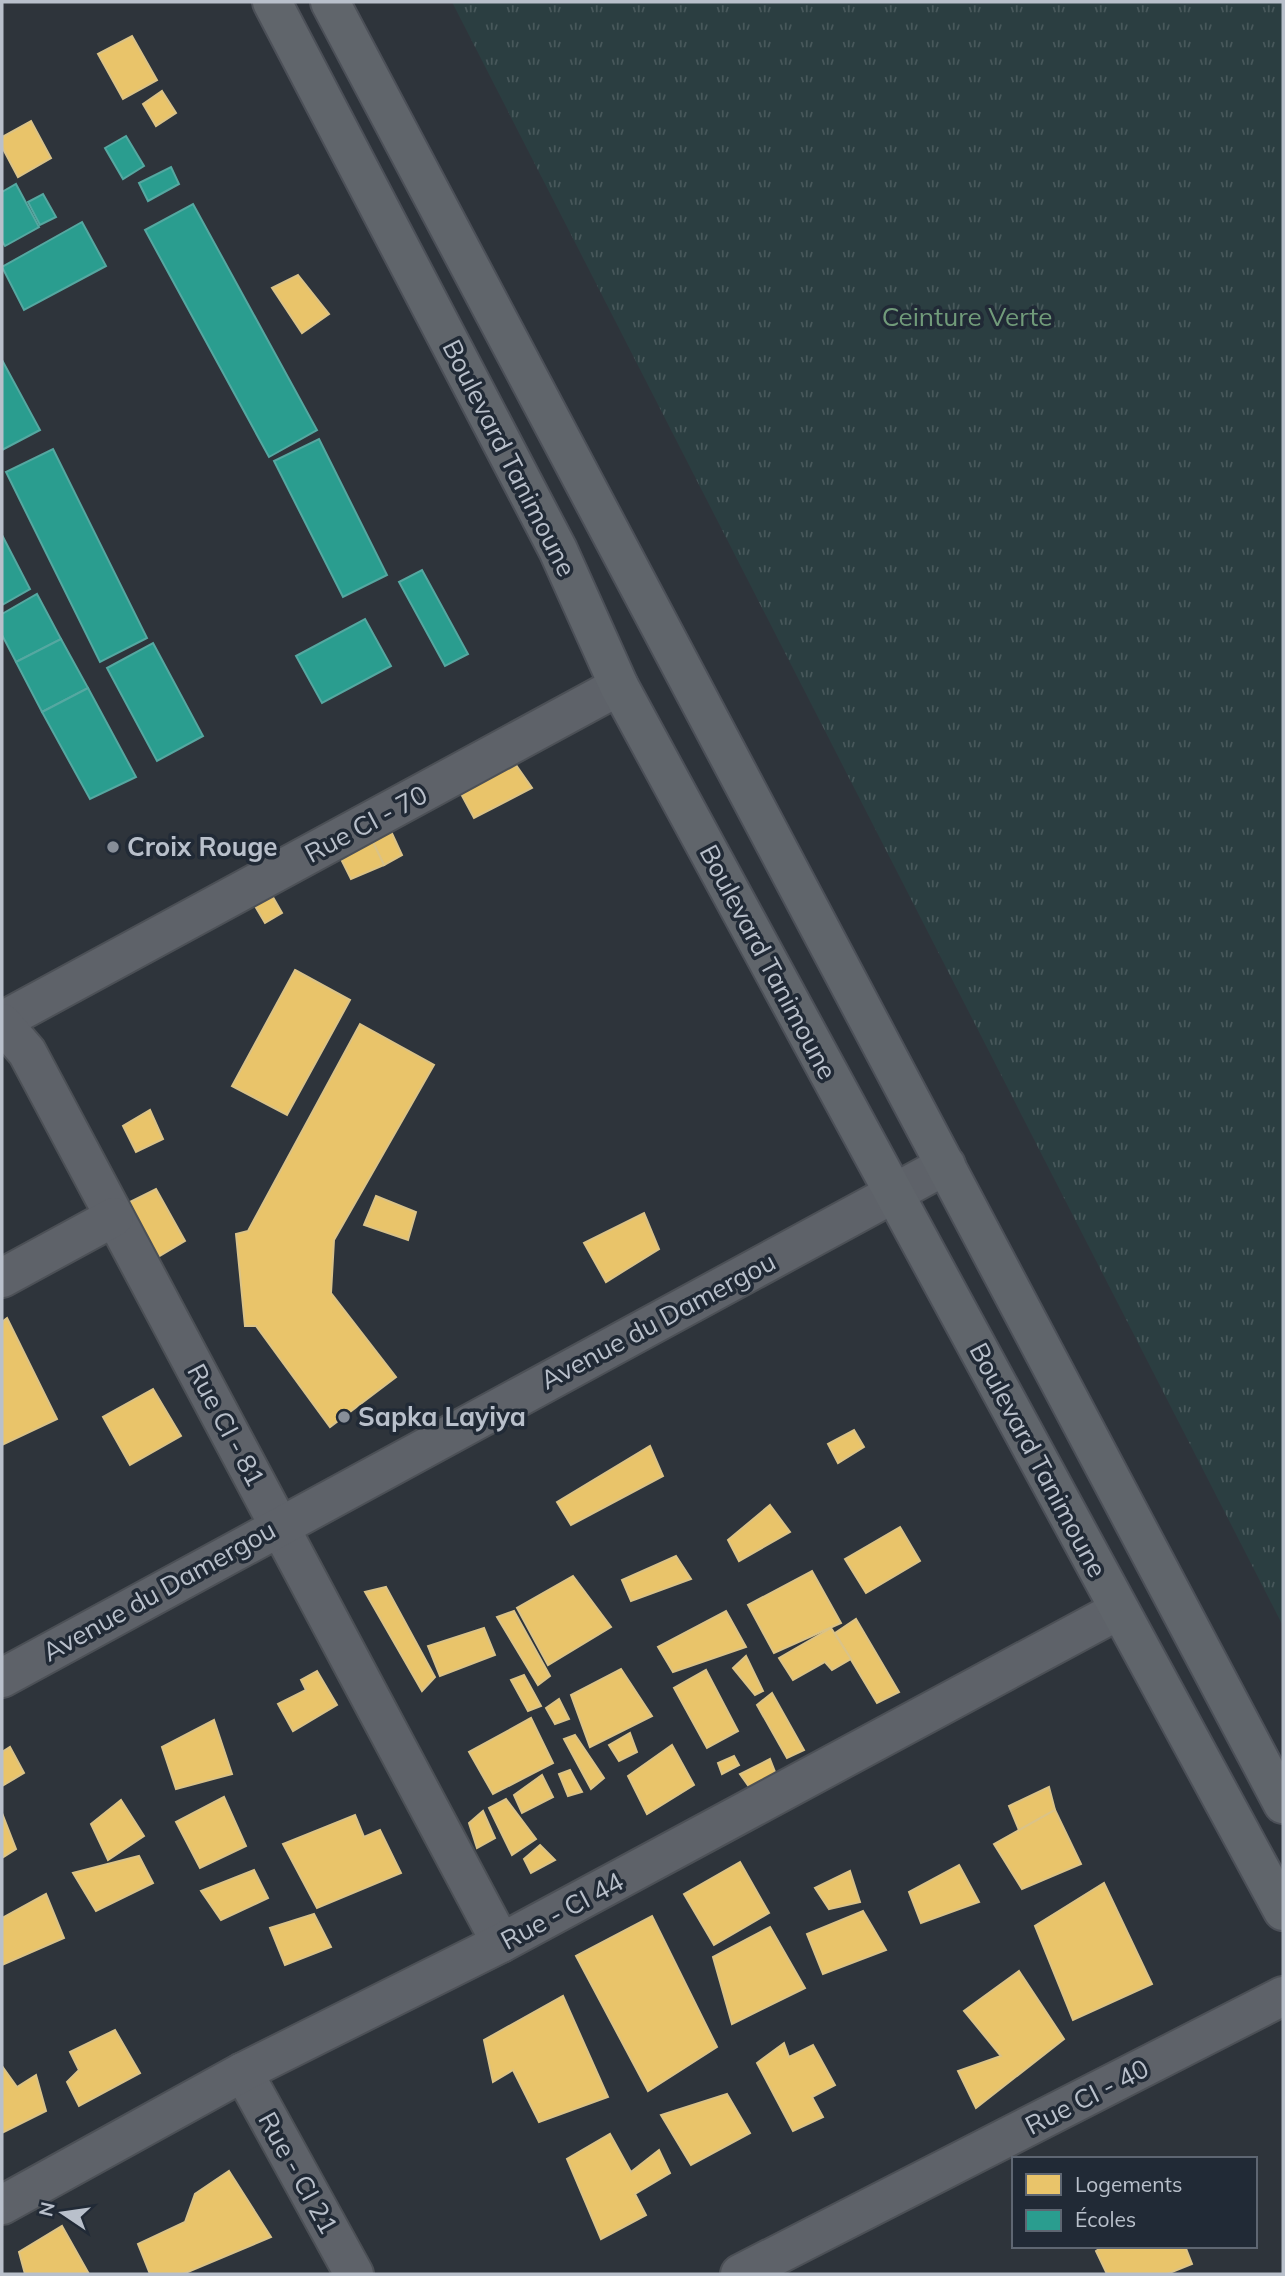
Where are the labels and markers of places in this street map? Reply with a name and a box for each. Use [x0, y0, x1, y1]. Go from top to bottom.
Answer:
place label: Croix Rouge [127, 830, 278, 863]
marker: Croix Rouge [105, 839, 121, 855]
place label: Sapka Layiya [358, 1400, 526, 1433]
marker: Sapka Layiya [336, 1409, 352, 1425]

